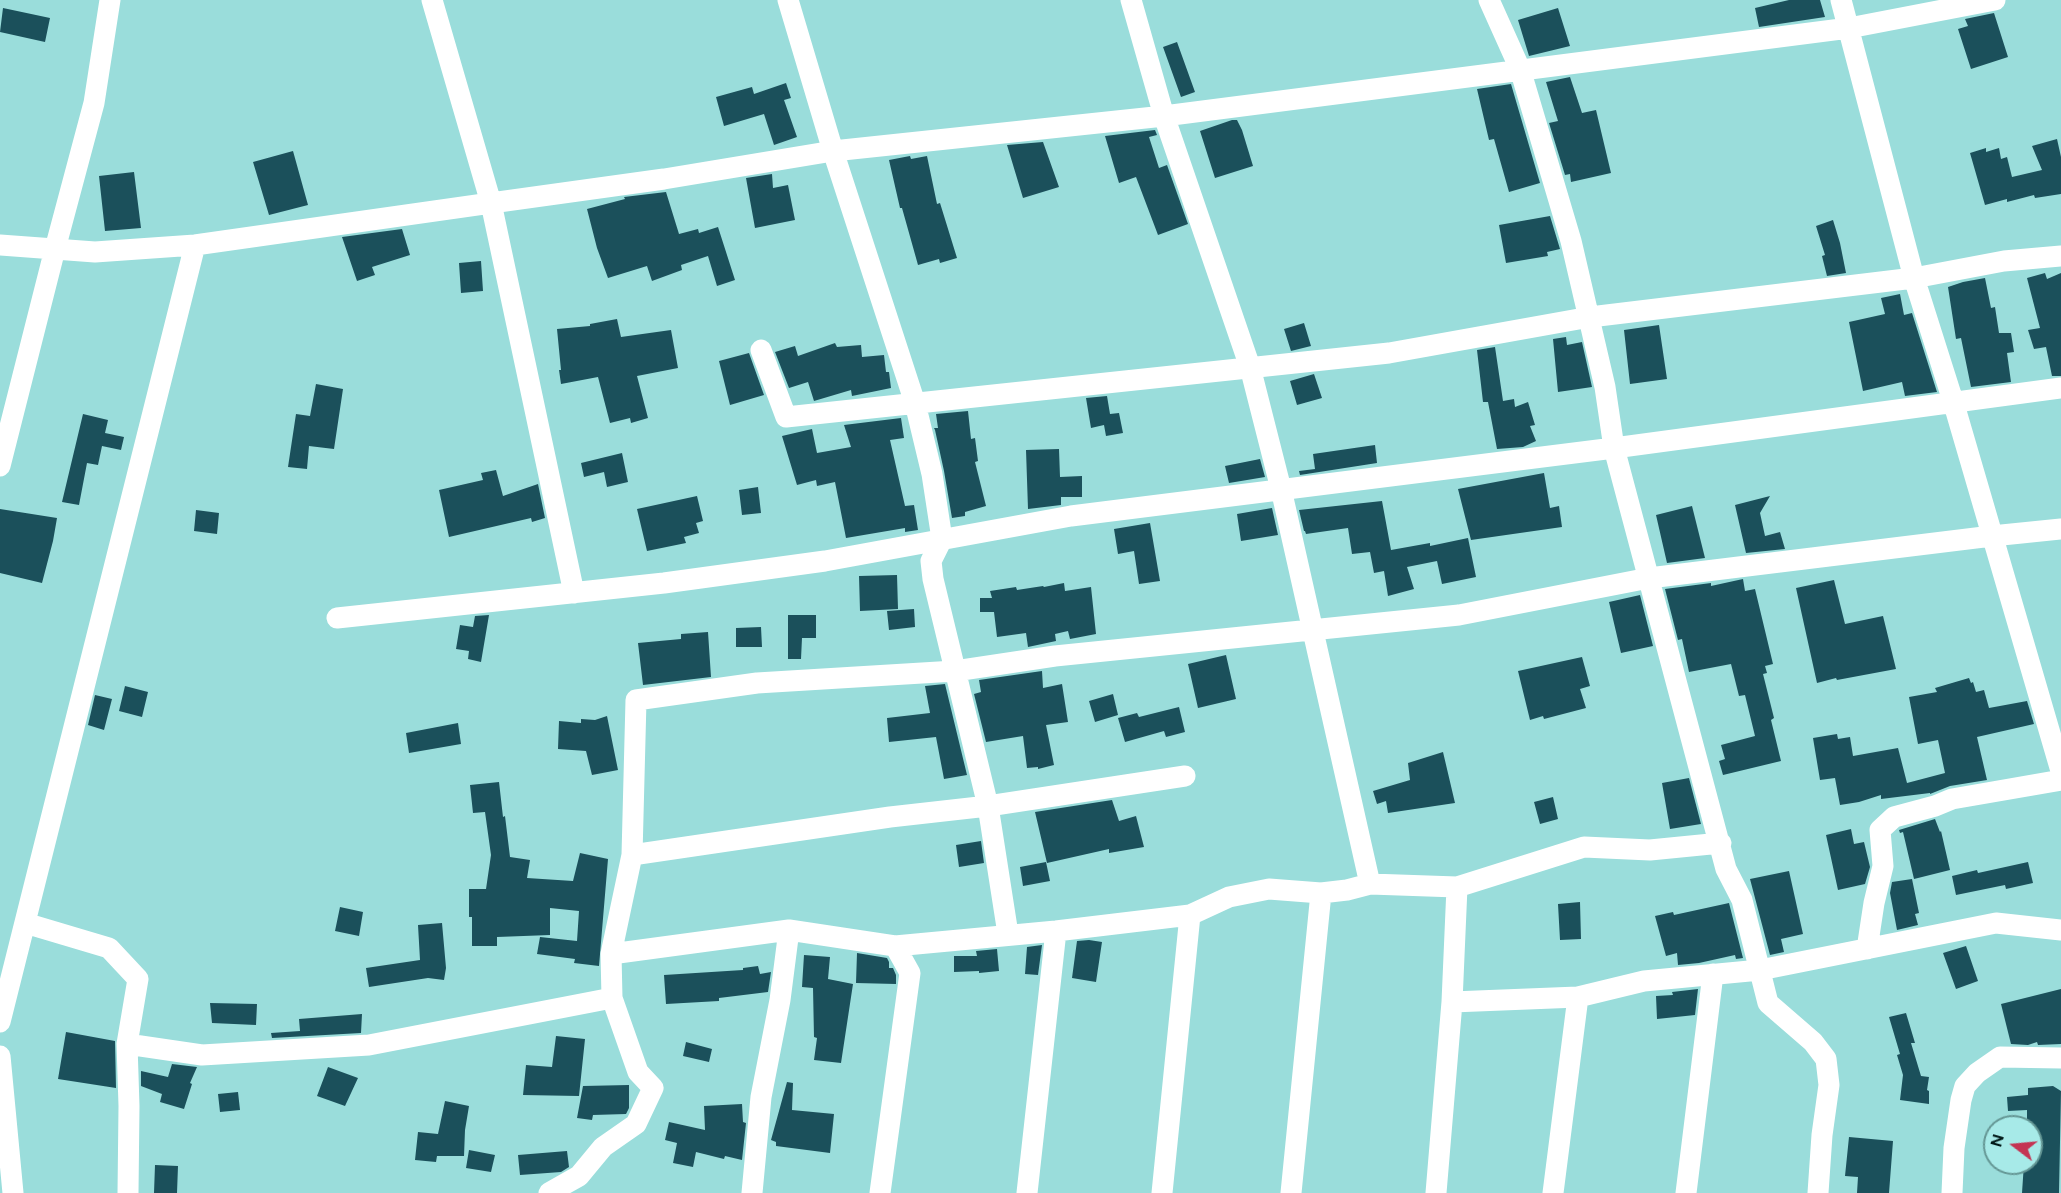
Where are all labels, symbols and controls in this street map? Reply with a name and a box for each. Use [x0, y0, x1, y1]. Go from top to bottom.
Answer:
north arrow [1983, 1115, 2043, 1175]
text: N [1986, 1132, 2008, 1149]

